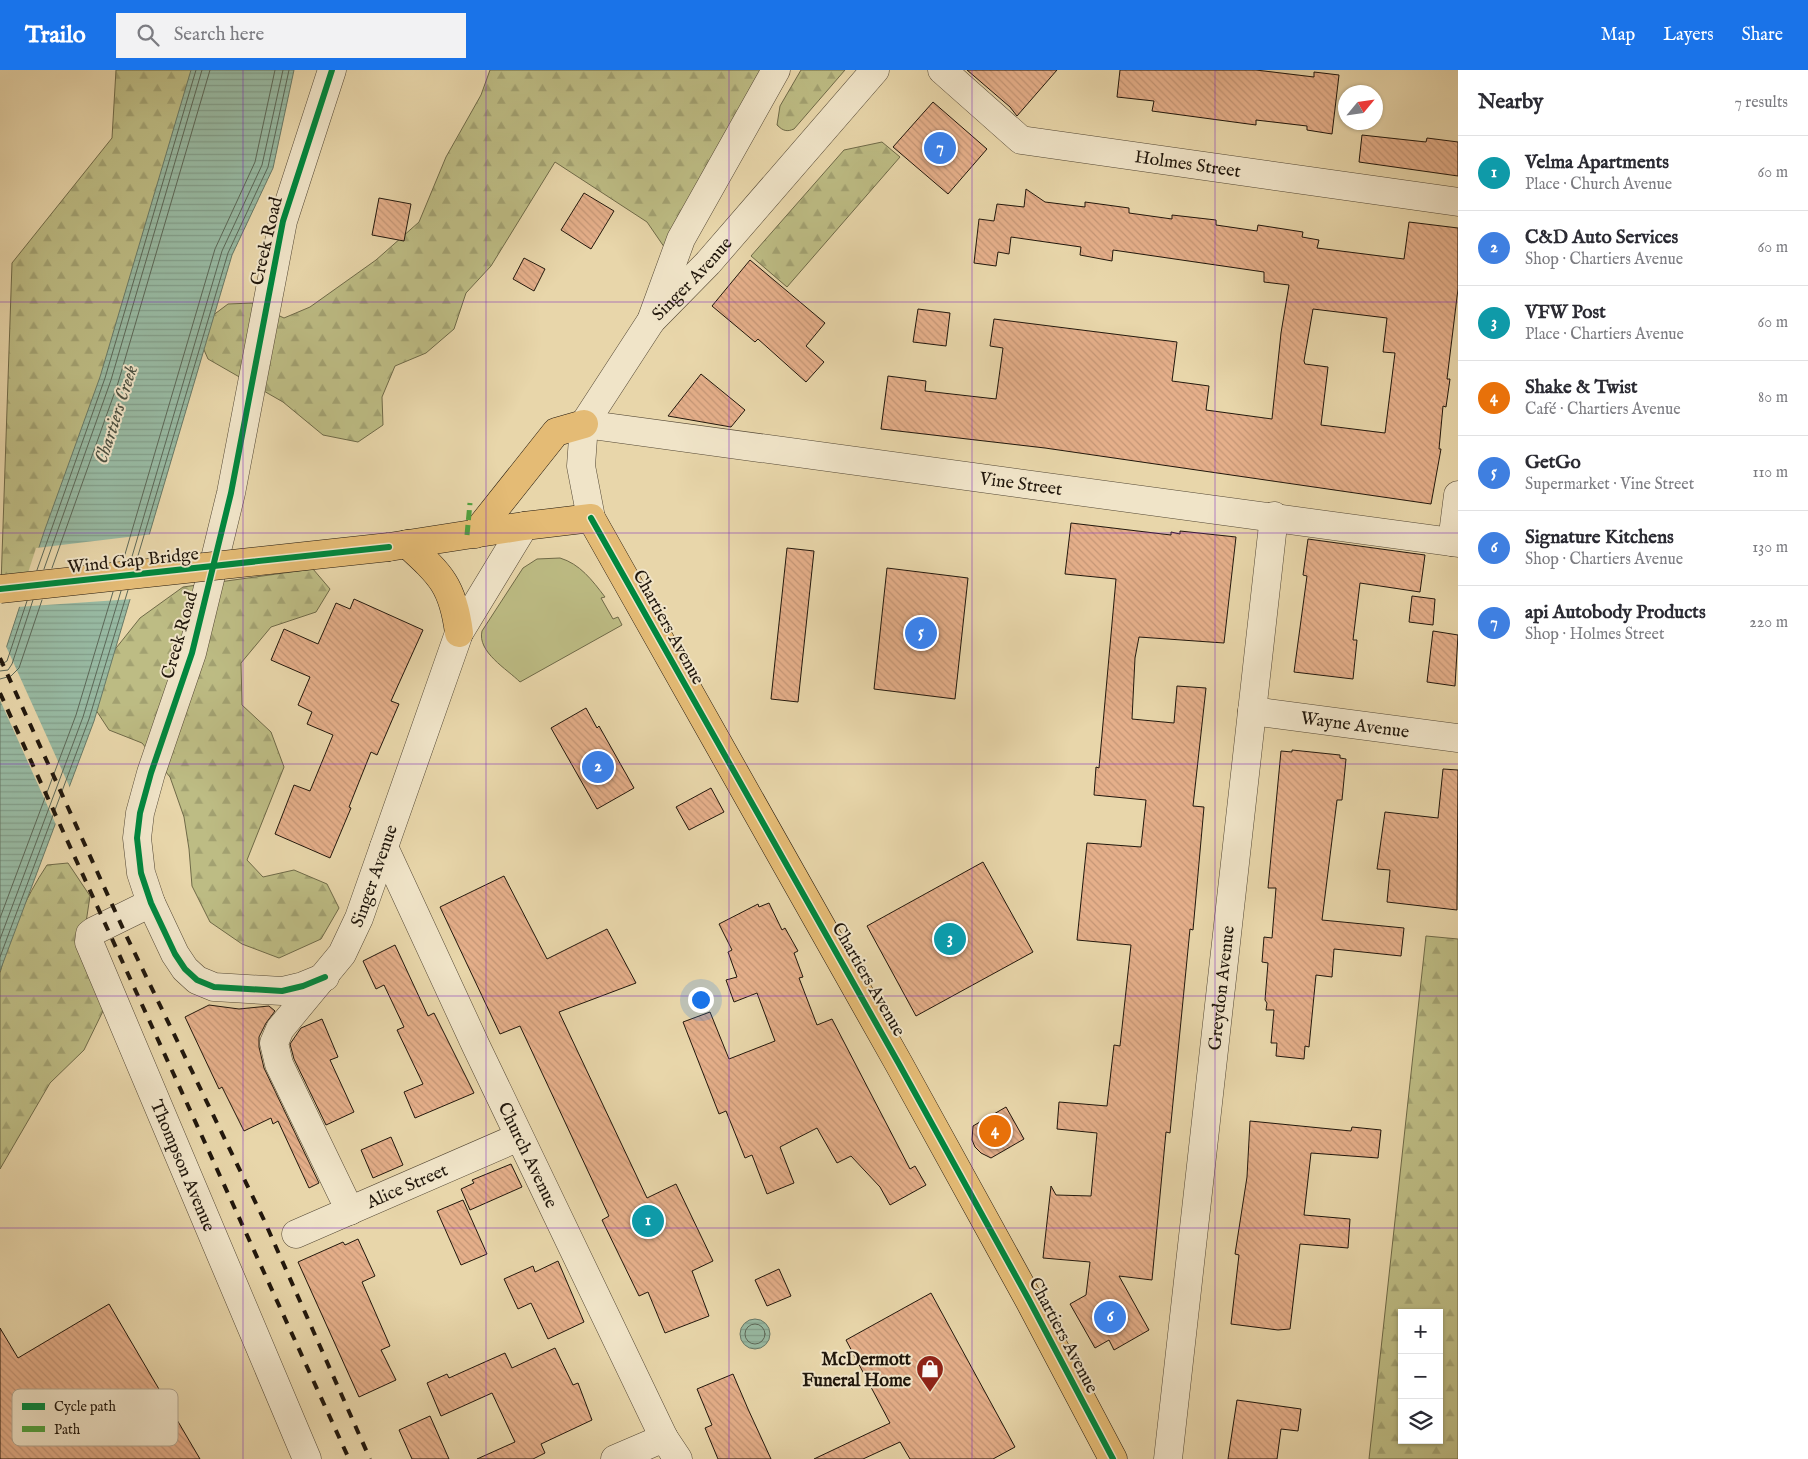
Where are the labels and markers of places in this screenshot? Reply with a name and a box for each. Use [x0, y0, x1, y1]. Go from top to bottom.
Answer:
pin: 7 [924, 129, 956, 167]
pin: 5 [905, 614, 937, 652]
pin: 2 [582, 748, 614, 786]
pin: 3 [934, 920, 966, 958]
pin: 4 [979, 1112, 1011, 1150]
pin: 1 [632, 1202, 664, 1240]
pin: 6 [1094, 1298, 1126, 1336]
place label: McDermott Funeral Home [802, 1349, 912, 1393]
shop icon: McDermott Funeral Home [915, 1354, 945, 1393]

